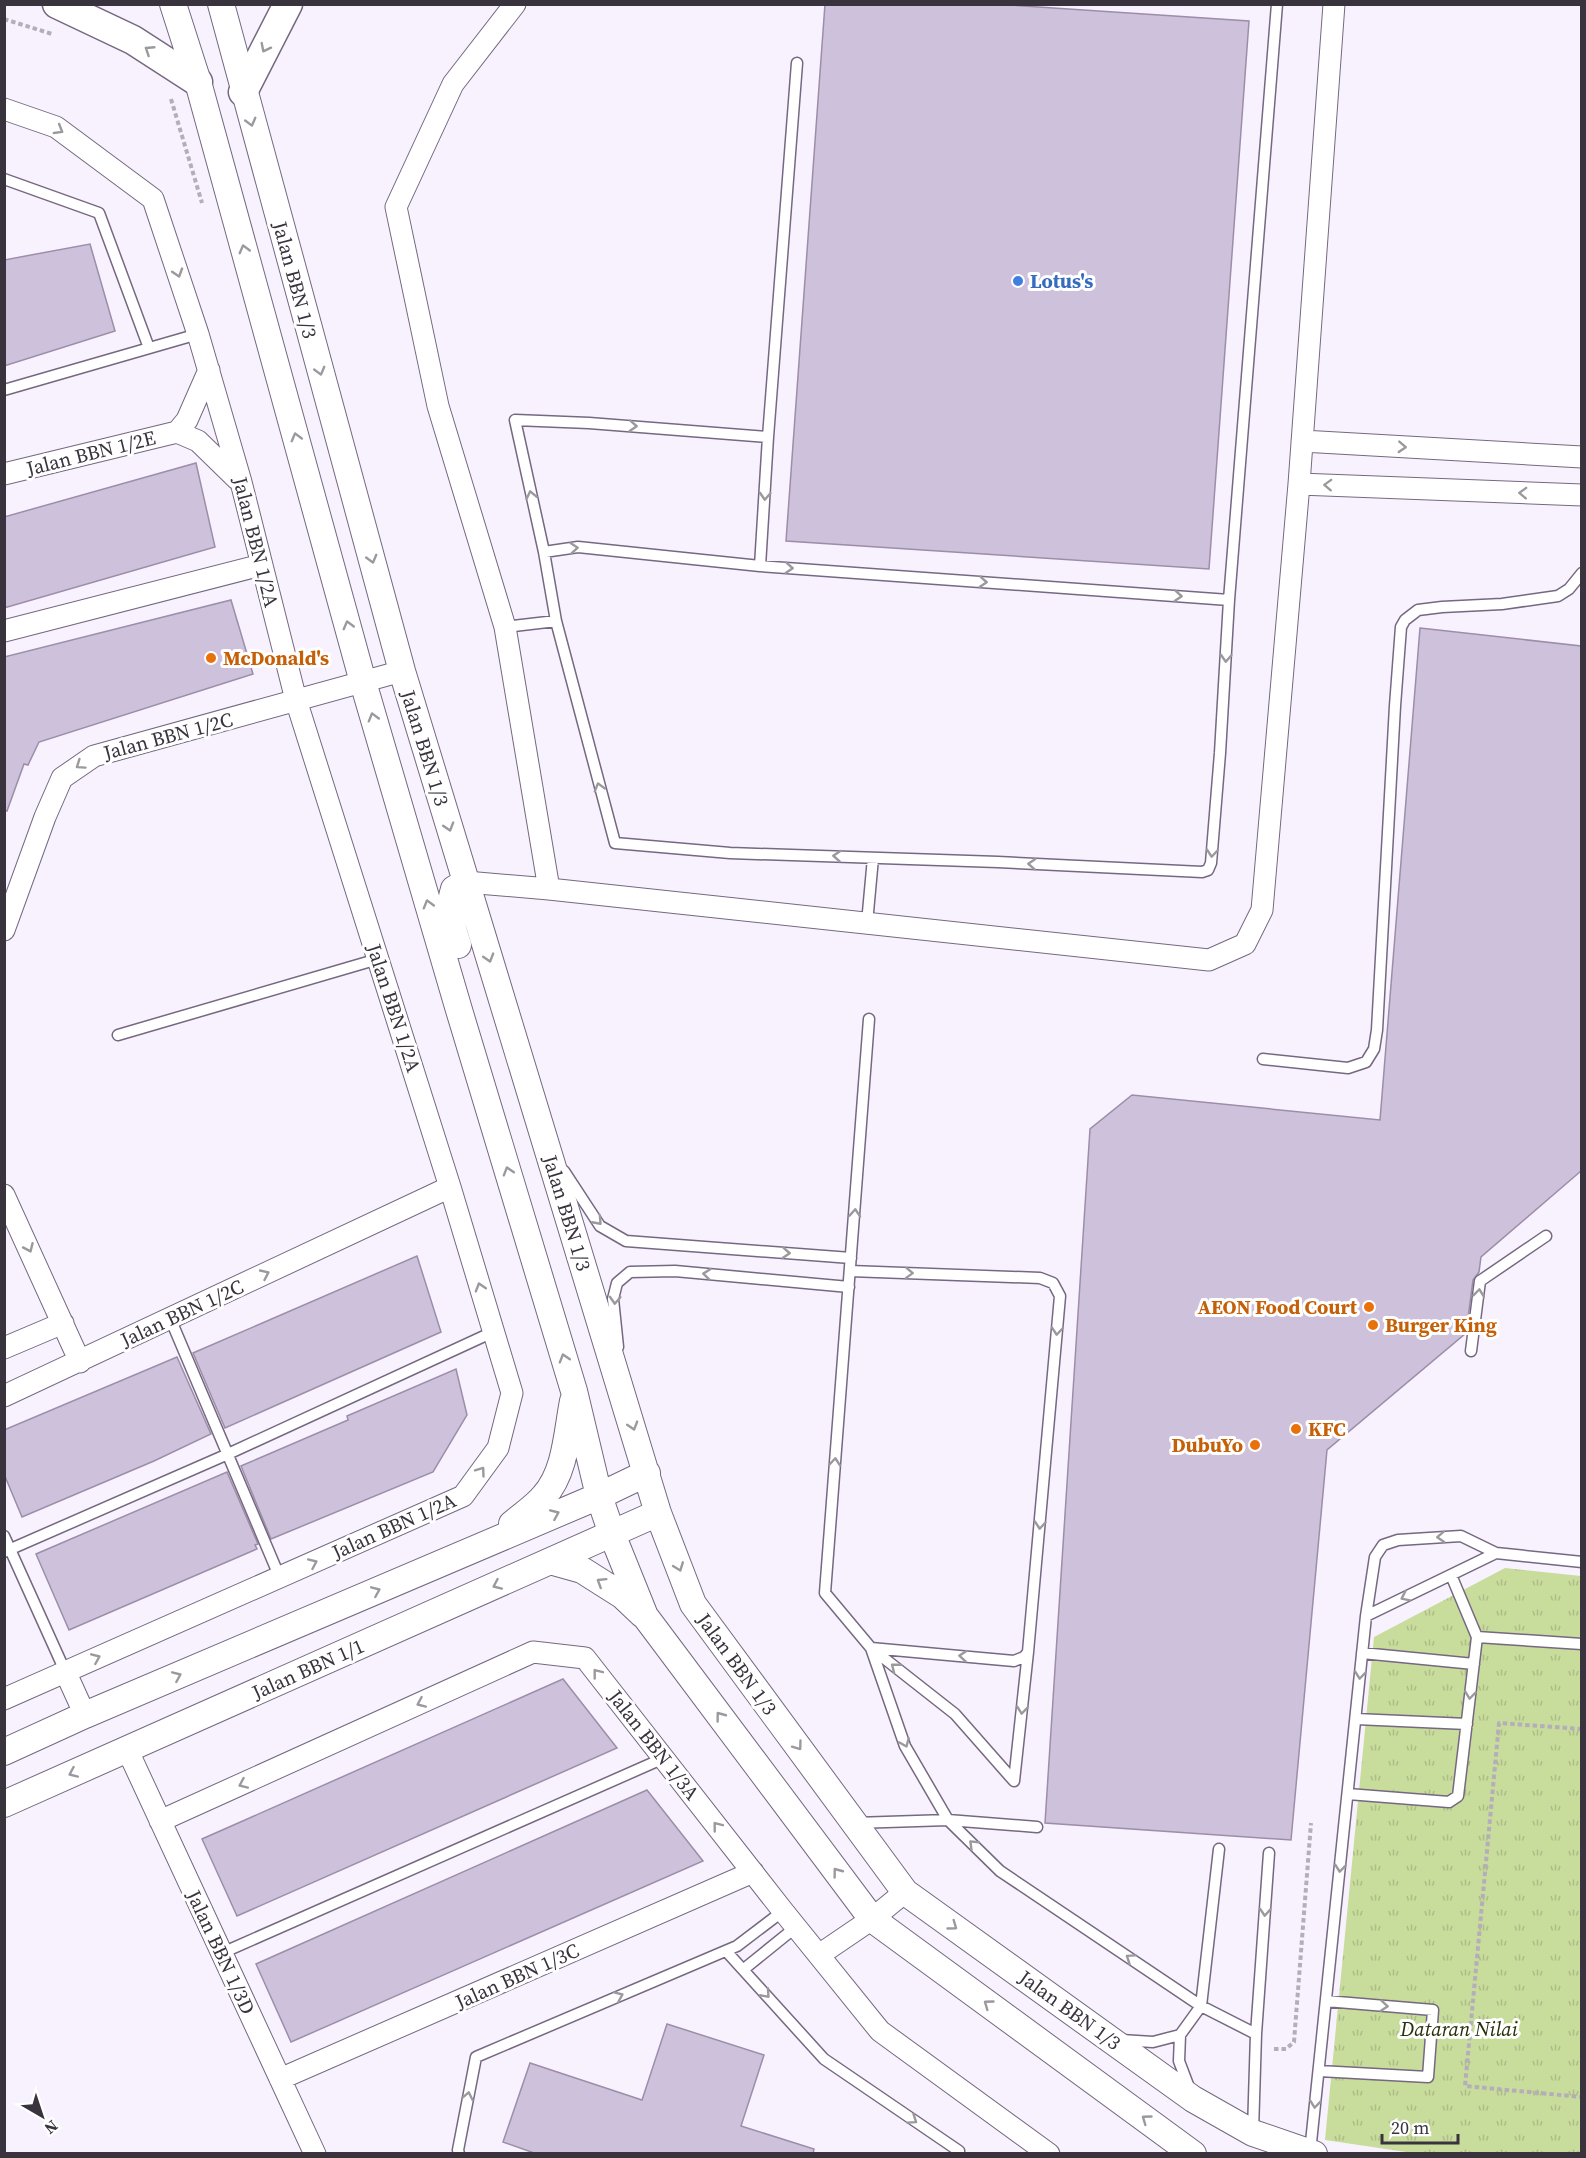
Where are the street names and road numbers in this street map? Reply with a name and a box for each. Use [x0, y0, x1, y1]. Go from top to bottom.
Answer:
street label: Jalan BBN 1/3 [266, 217, 324, 342]
street label: Jalan BBN 1/2E [23, 423, 158, 483]
street label: Jalan BBN 1/2A [226, 473, 286, 611]
street label: Jalan BBN 1/3 [394, 686, 456, 809]
street label: Jalan BBN 1/2C [99, 705, 236, 767]
street label: Jalan BBN 1/2A [360, 939, 428, 1076]
street label: Jalan BBN 1/3 [536, 1151, 598, 1274]
street label: Jalan BBN 1/2C [115, 1272, 248, 1354]
street label: Jalan BBN 1/2A [327, 1486, 461, 1566]
street label: Jalan BBN 1/3 [690, 1606, 784, 1721]
street label: Jalan BBN 1/1 [247, 1632, 369, 1707]
street label: Jalan BBN 1/3A [601, 1683, 707, 1807]
street label: Jalan BBN 1/3D [180, 1884, 262, 2019]
street label: Jalan BBN 1/3C [450, 1936, 583, 2016]
street label: Jalan BBN 1/3 [1012, 1963, 1127, 2057]

